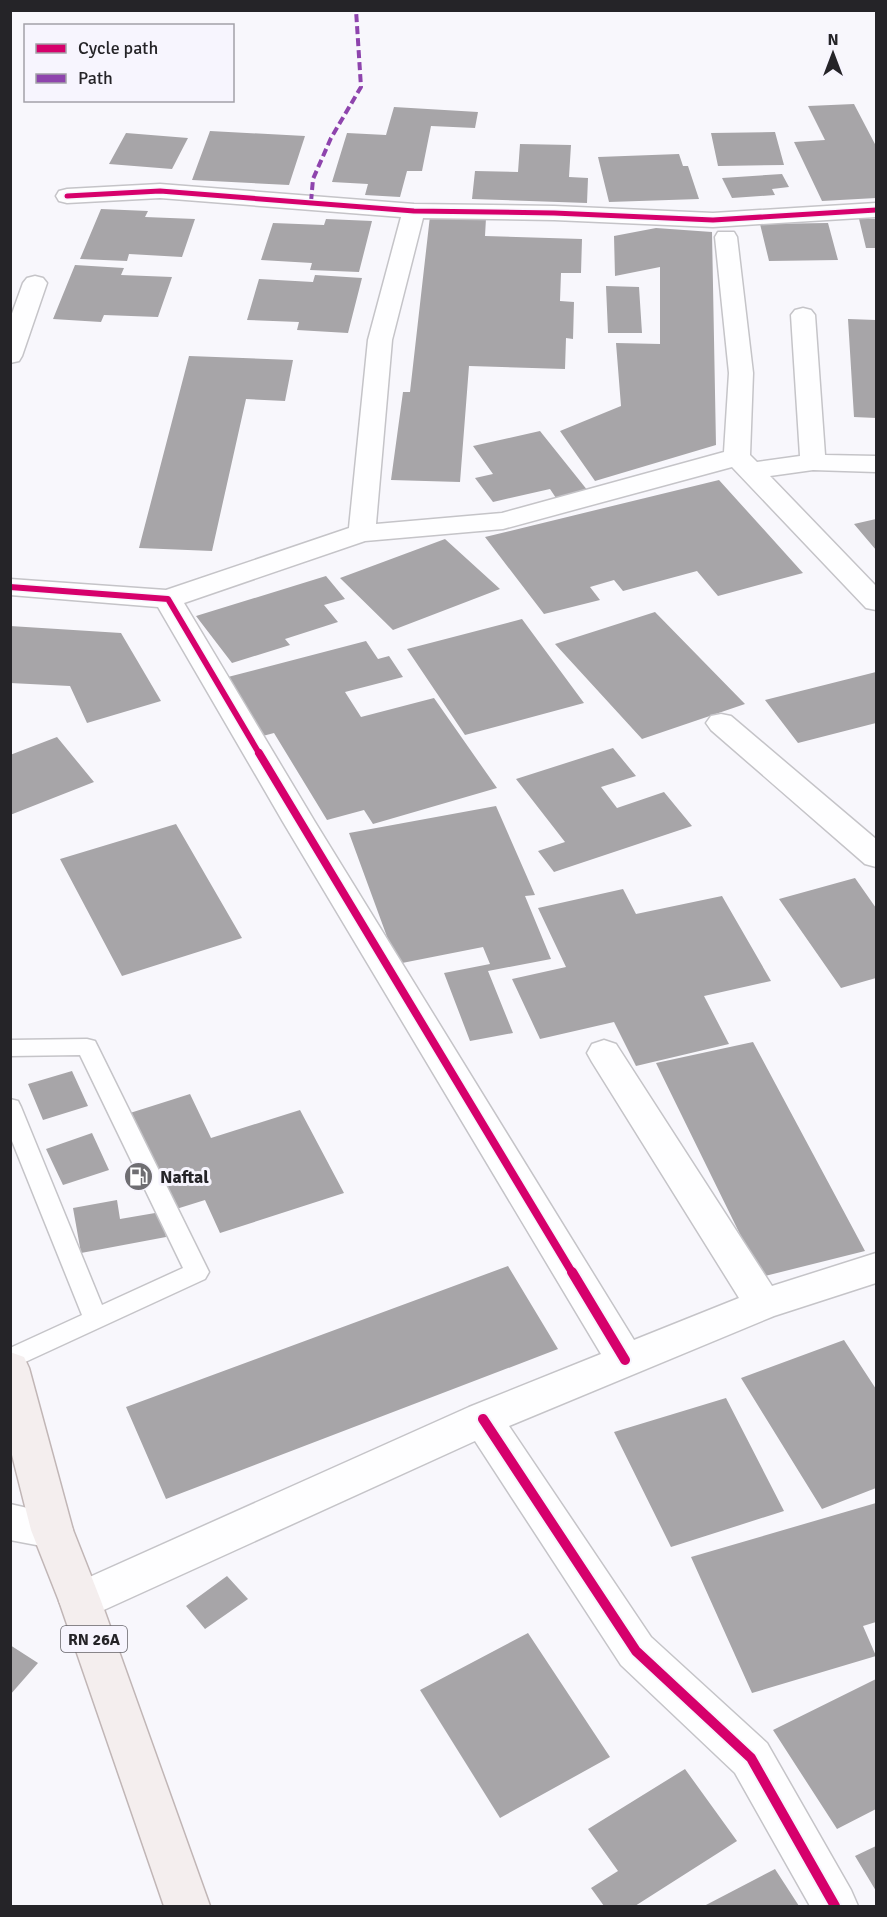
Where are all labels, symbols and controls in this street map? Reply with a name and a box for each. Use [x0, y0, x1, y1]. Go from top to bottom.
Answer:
legend [24, 24, 234, 102]
north arrow [803, 24, 863, 84]
text: N [827, 30, 839, 50]
text: Cycle path [78, 37, 158, 59]
text: Path [78, 67, 113, 89]
fuel station icon: Naftal [123, 1161, 155, 1193]
place label: Naftal [160, 1166, 209, 1188]
road number: RN 26A [61, 1626, 127, 1652]

